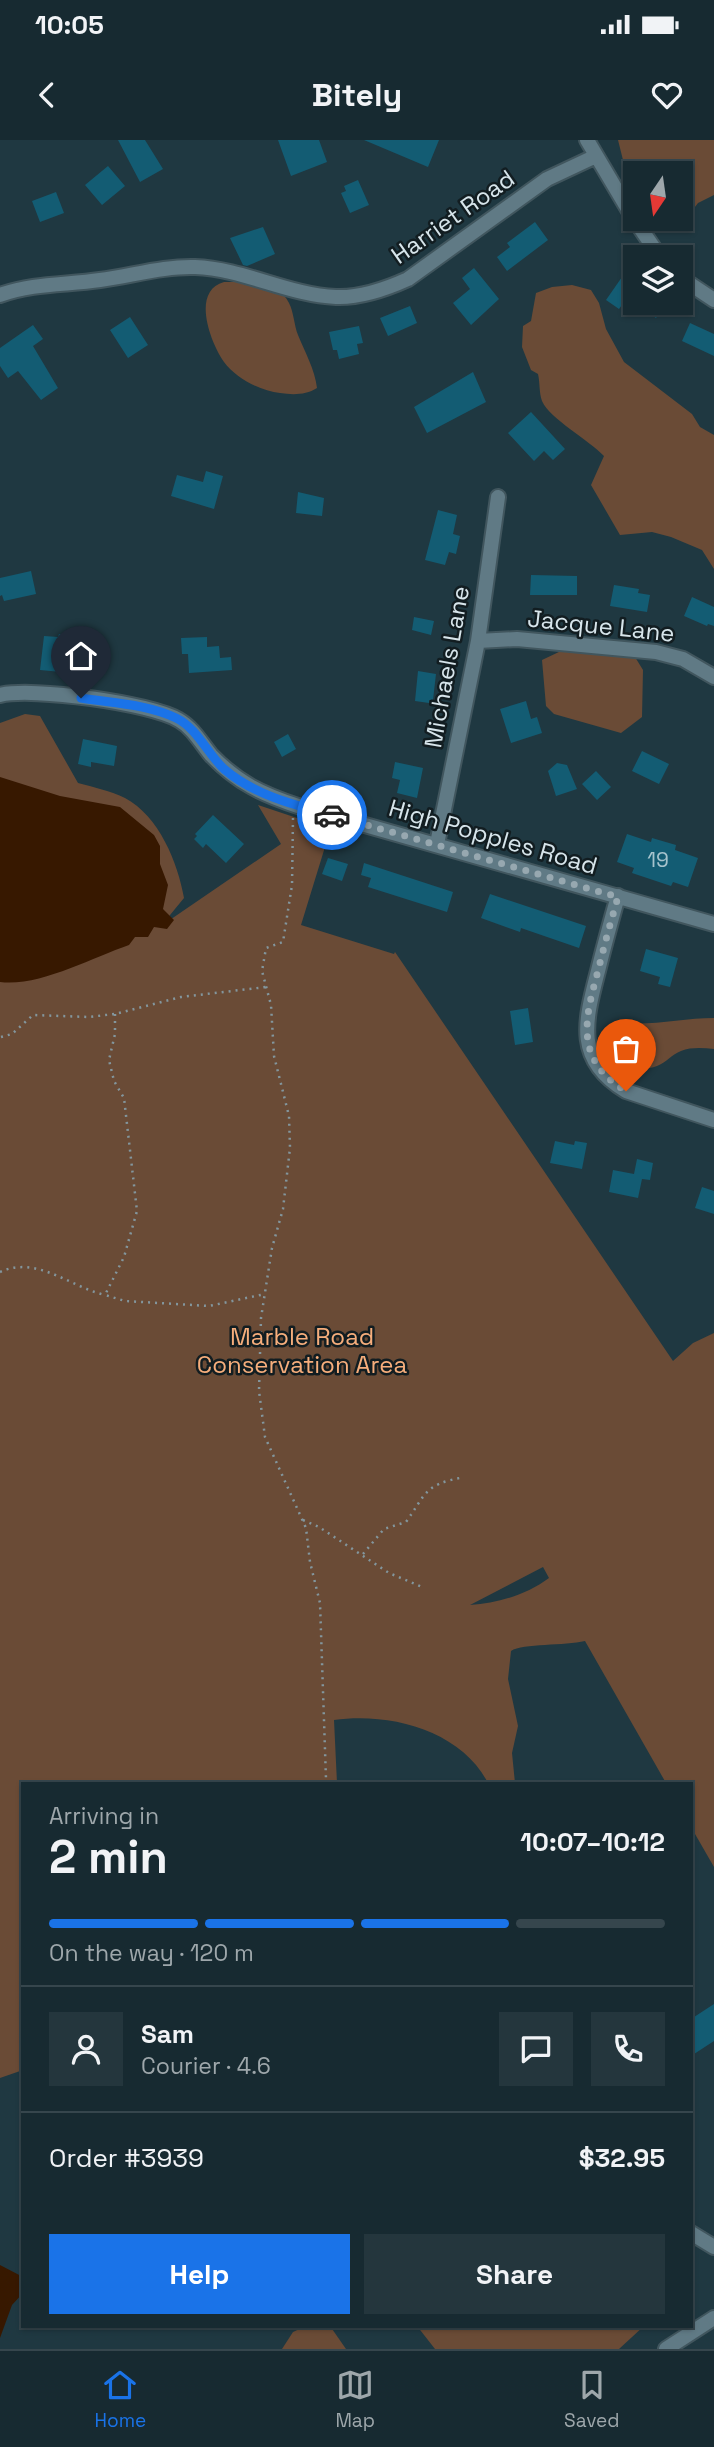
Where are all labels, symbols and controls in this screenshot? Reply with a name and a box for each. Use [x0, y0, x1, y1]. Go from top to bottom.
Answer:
text: 10:05 [35, 8, 104, 42]
text: Bitely [312, 75, 402, 115]
icon: back [28, 76, 66, 114]
icon: heart [648, 76, 686, 114]
north arrow [623, 161, 693, 231]
map controls [623, 161, 693, 315]
street label: Harriet Road [385, 163, 520, 270]
button: layers [623, 245, 693, 315]
street label: Michaels Lane [417, 584, 476, 750]
street label: Jacque Lane [526, 602, 676, 649]
pin [51, 626, 111, 698]
icon: home [62, 637, 100, 675]
courier [297, 780, 367, 850]
street label: High Popples Road [385, 792, 601, 881]
icon: car [313, 796, 351, 834]
house number: 19 [647, 846, 669, 873]
pin [596, 1019, 656, 1091]
icon: bag [607, 1030, 645, 1068]
park label: Marble Road Conservation Area [197, 1321, 407, 1380]
text: Arriving in [49, 1801, 159, 1831]
text: 10:07–10:12 [520, 1825, 665, 1859]
text: 2 min [49, 1828, 168, 1886]
text: On the way · 120 m [49, 1938, 254, 1968]
button: person [49, 2012, 123, 2086]
button: chat [499, 2012, 573, 2086]
button: phone [591, 2012, 665, 2086]
text: Sam [141, 2017, 194, 2051]
text: Courier · 4.6 [141, 2051, 271, 2081]
text: Order #3939 [49, 2141, 204, 2175]
text: $32.95 [579, 2141, 665, 2175]
button: Help [49, 2234, 350, 2314]
button: Share [364, 2234, 665, 2314]
tab: Home [95, 2366, 146, 2433]
tab: Map [335, 2366, 375, 2433]
tab: Saved [564, 2366, 619, 2433]

